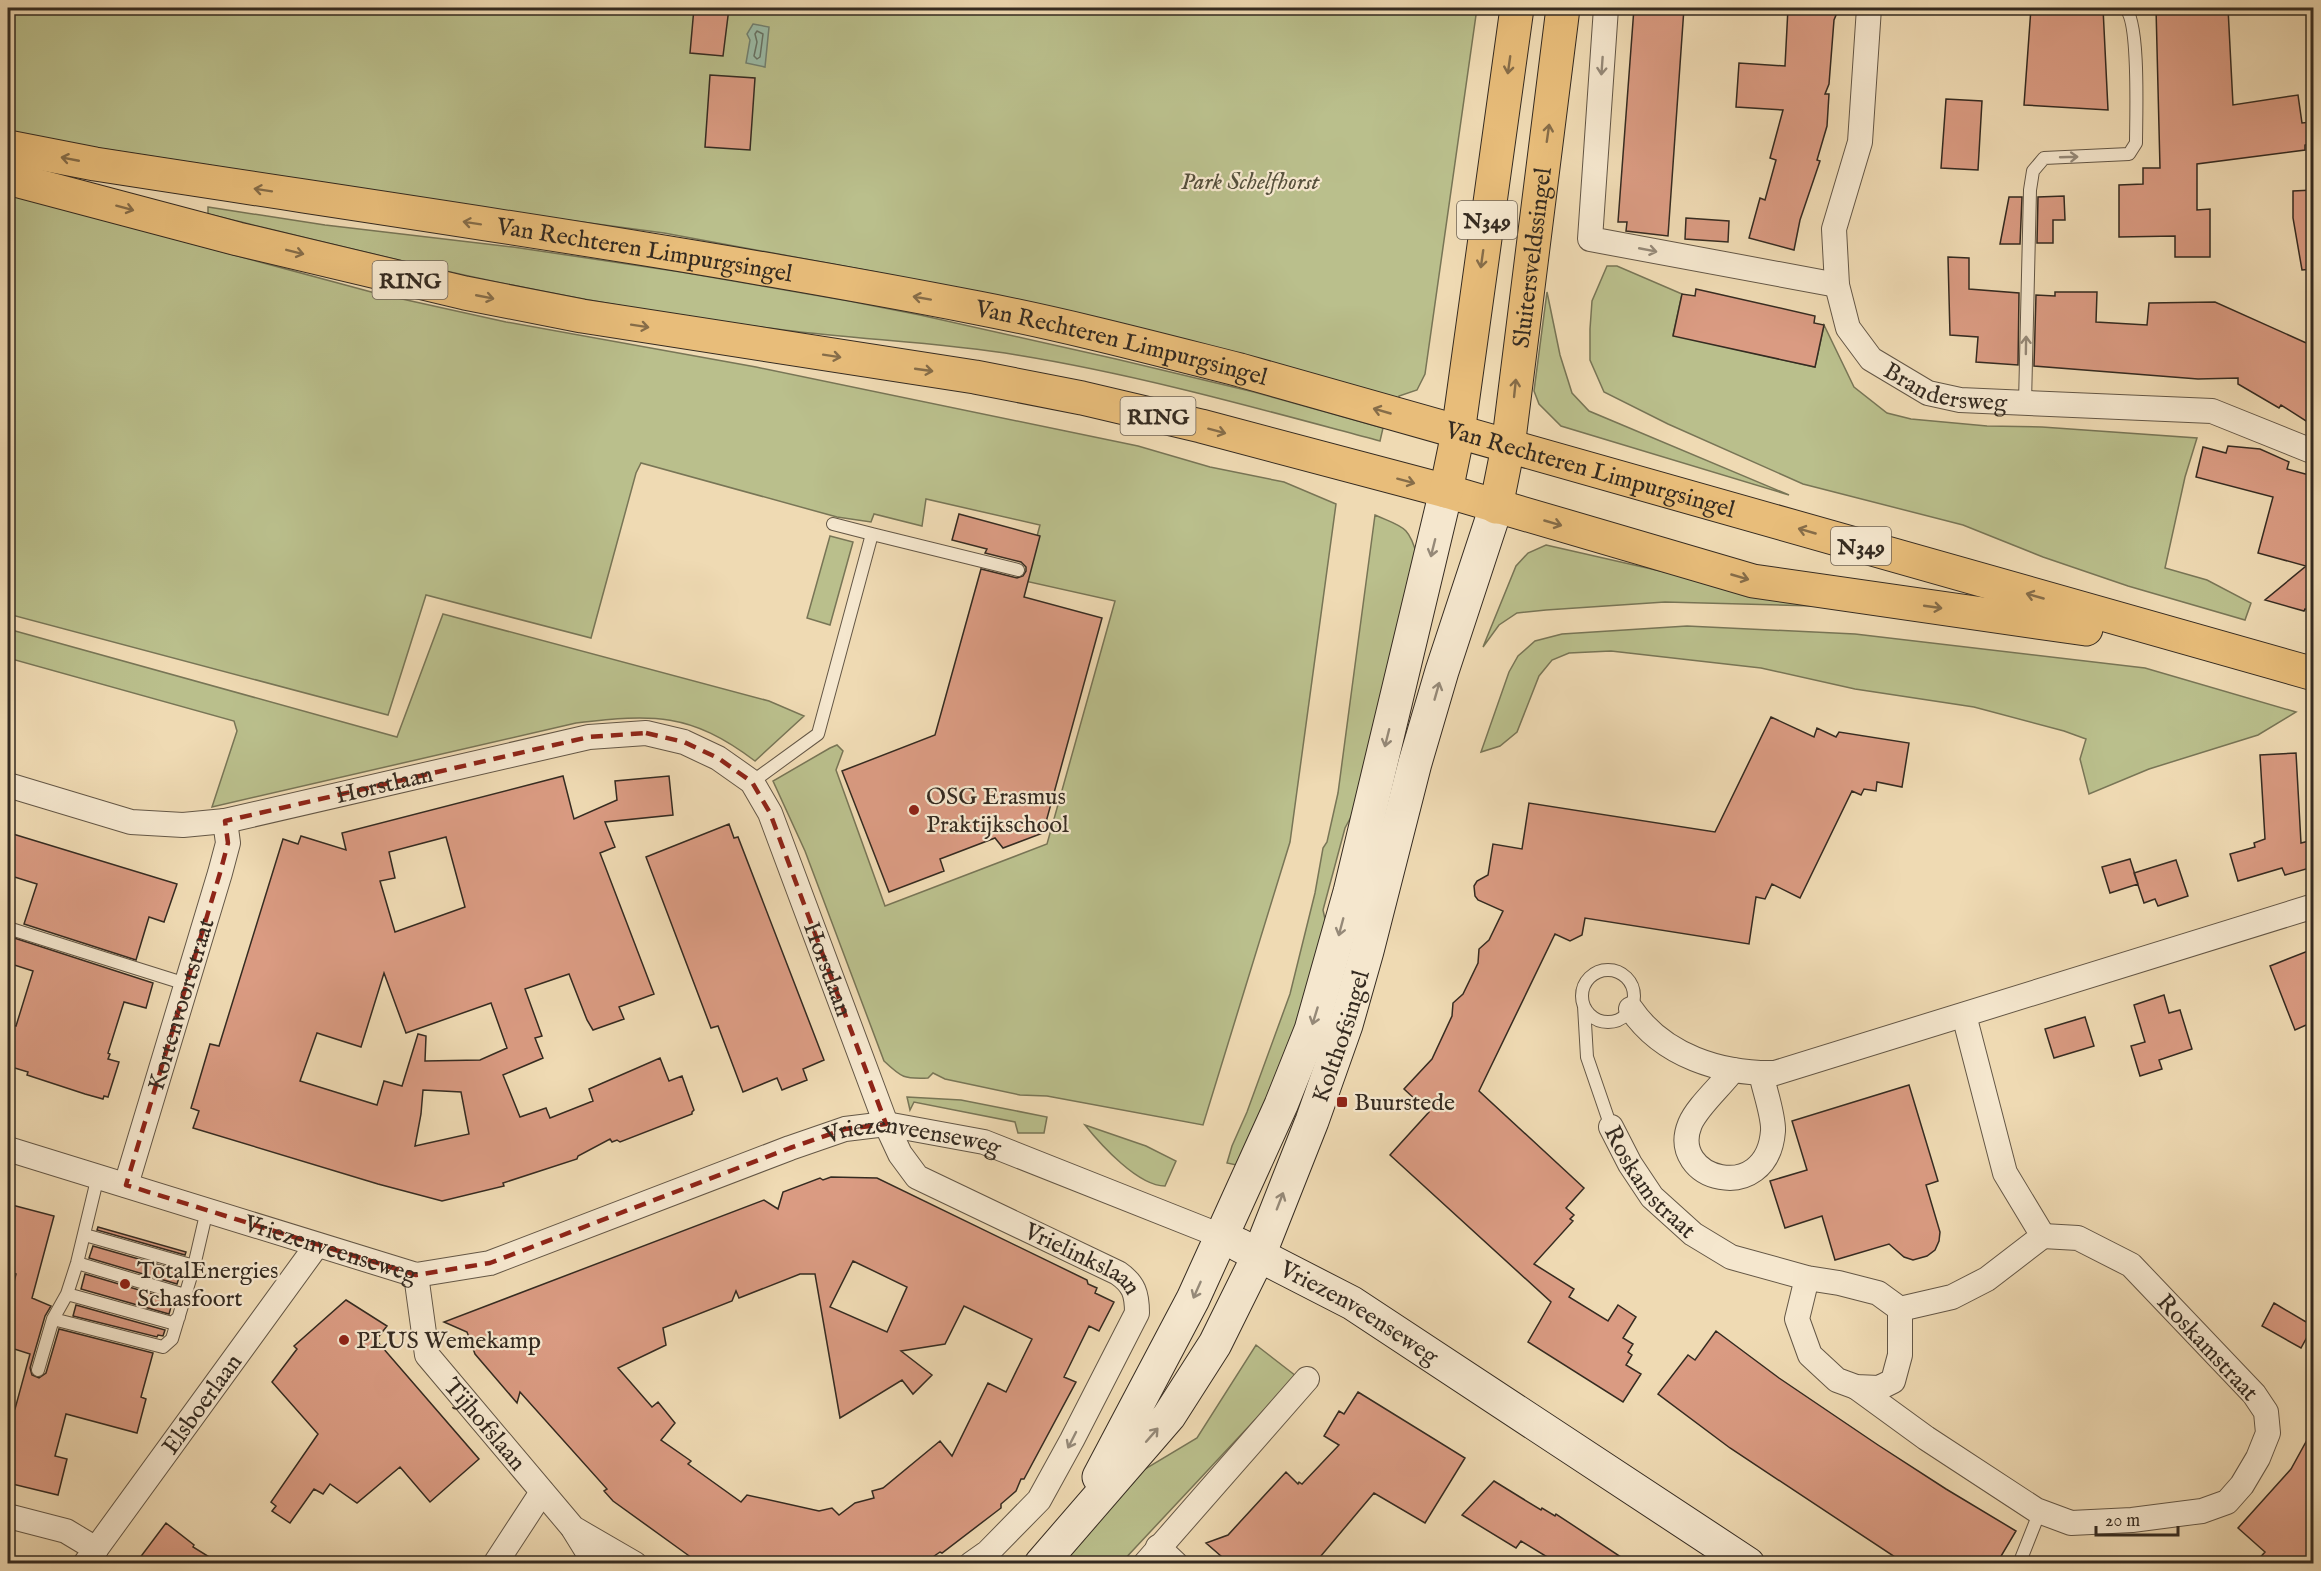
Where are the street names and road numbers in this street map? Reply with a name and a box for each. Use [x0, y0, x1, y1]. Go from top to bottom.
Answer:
street label: Sluitersveldssingel [1507, 165, 1560, 350]
road number: N349 [1457, 201, 1517, 239]
street label: Van Rechteren Limpurgsingel [493, 212, 795, 291]
road number: RING [372, 261, 448, 299]
street label: Van Rechteren Limpurgsingel [972, 294, 1271, 394]
street label: Brandersweg [1877, 356, 2009, 419]
road number: RING [1120, 397, 1196, 435]
street label: Van Rechteren Limpurgsingel [1441, 415, 1739, 526]
road number: N349 [1831, 527, 1891, 565]
street label: Horstlaan [333, 759, 436, 812]
street label: Kortenvoortstraat [141, 915, 223, 1094]
street label: Horstlaan [795, 918, 859, 1021]
street label: Kolthofsingel [1306, 967, 1378, 1107]
street label: Vriezenveenseweg [819, 1110, 1006, 1165]
street label: Roskamstraat [1596, 1121, 1702, 1246]
street label: Vriezenveenseweg [239, 1209, 422, 1292]
street label: Vrielinkslaan [1018, 1216, 1147, 1301]
street label: Vriezenveenseweg [1273, 1254, 1445, 1373]
street label: Roskamstraat [2149, 1288, 2265, 1408]
street label: Elsboerlaan [156, 1348, 250, 1461]
street label: Tijhofslaan [436, 1372, 532, 1478]

